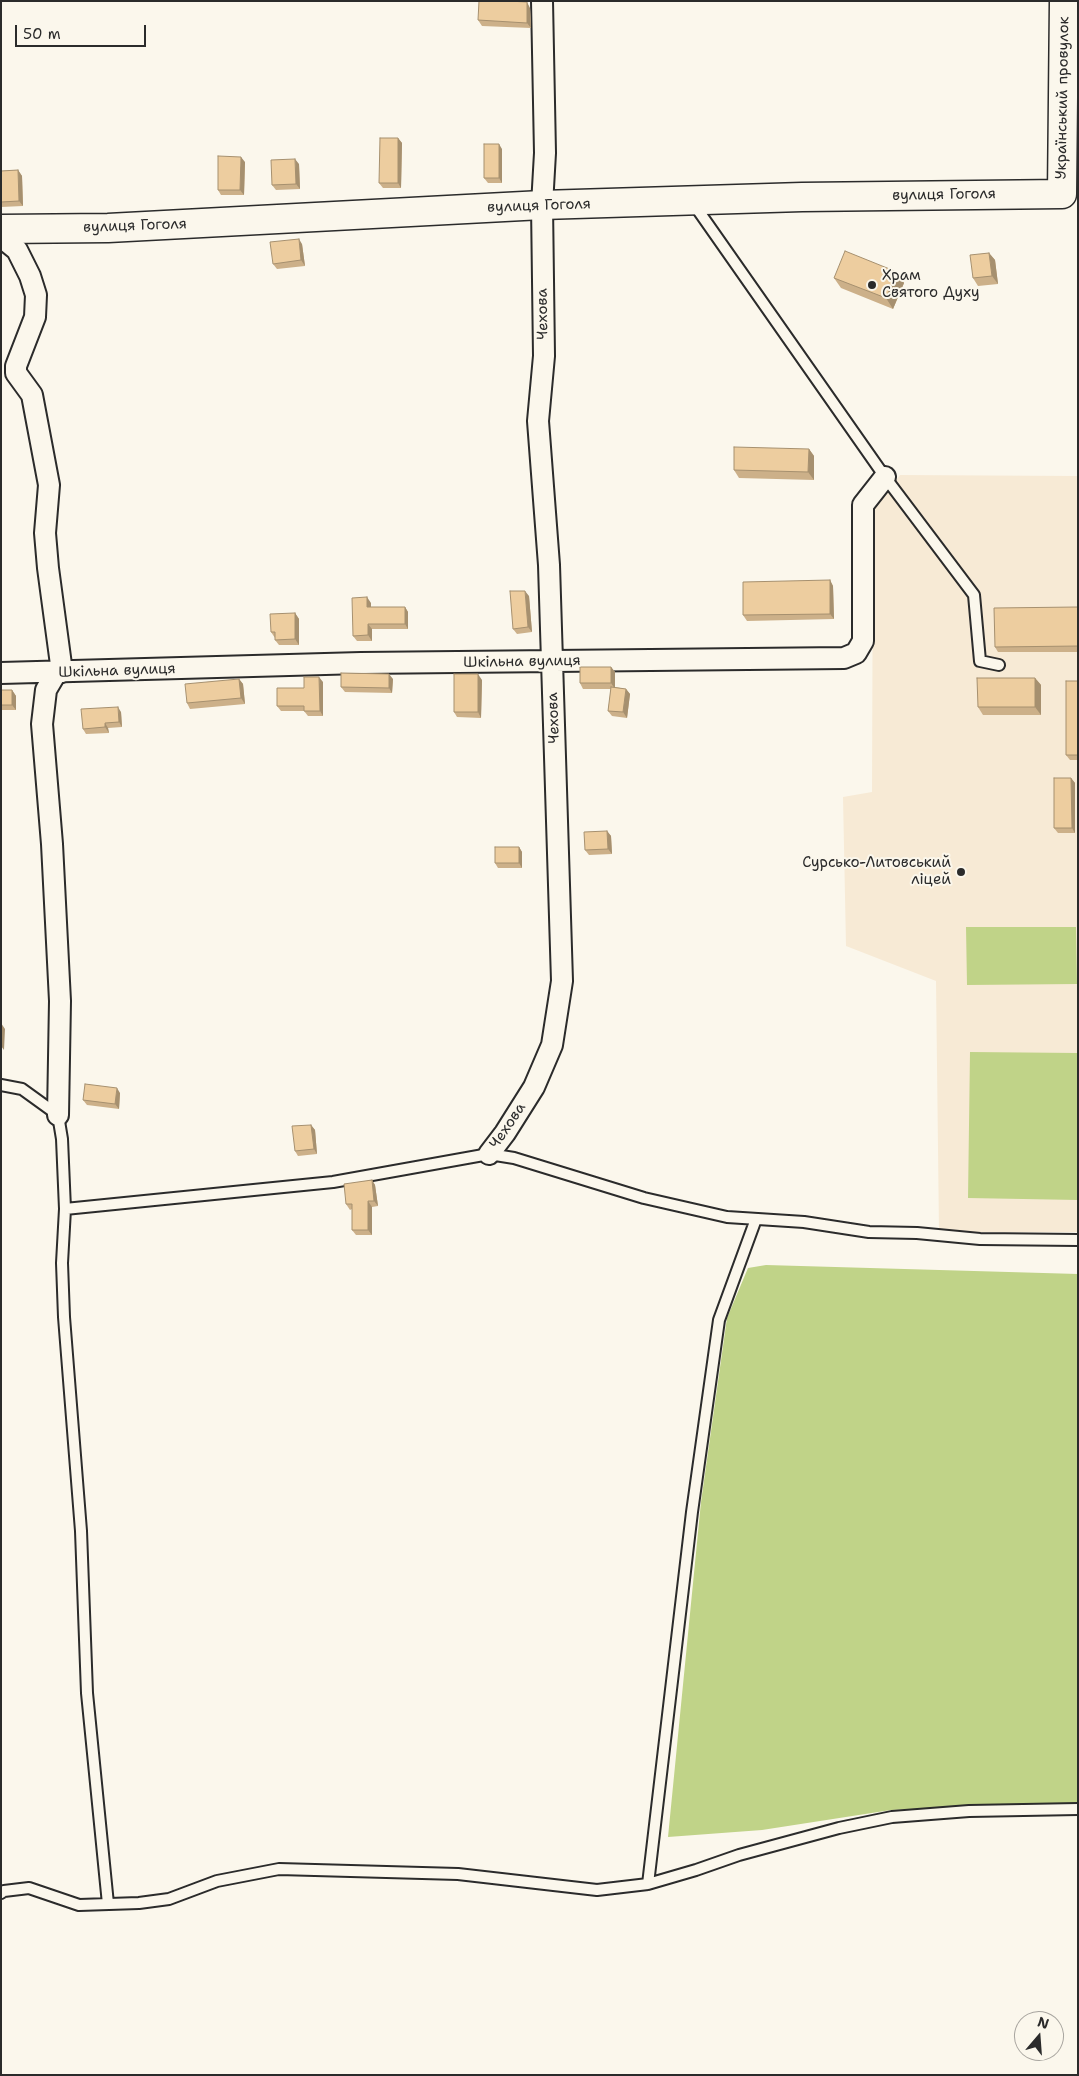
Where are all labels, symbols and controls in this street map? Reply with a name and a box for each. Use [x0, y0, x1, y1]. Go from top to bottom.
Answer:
scale bar [18, 15, 149, 47]
street label: Український провулок [1053, 16, 1073, 180]
text: 50 m [23, 24, 61, 44]
street label: вулиця Гоголя [892, 185, 996, 205]
street label: вулиця Гоголя [487, 195, 591, 217]
street label: вулиця Гоголя [83, 215, 187, 237]
place label: Храм Святого Духу [882, 267, 980, 302]
marker: Храм Святого Духу [866, 279, 878, 291]
street label: Чехова [534, 288, 552, 340]
street label: Шкільна вулиця [463, 652, 581, 672]
street label: Шкільна вулиця [58, 660, 176, 682]
street label: Чехова [544, 692, 564, 744]
place label: Сурсько-Литовський ліцей [802, 854, 951, 889]
marker: Сурсько-Литовський ліцей [955, 866, 967, 878]
street label: Чехова [486, 1100, 530, 1152]
north arrow [1014, 2011, 1064, 2061]
text: N [1035, 2012, 1051, 2033]

